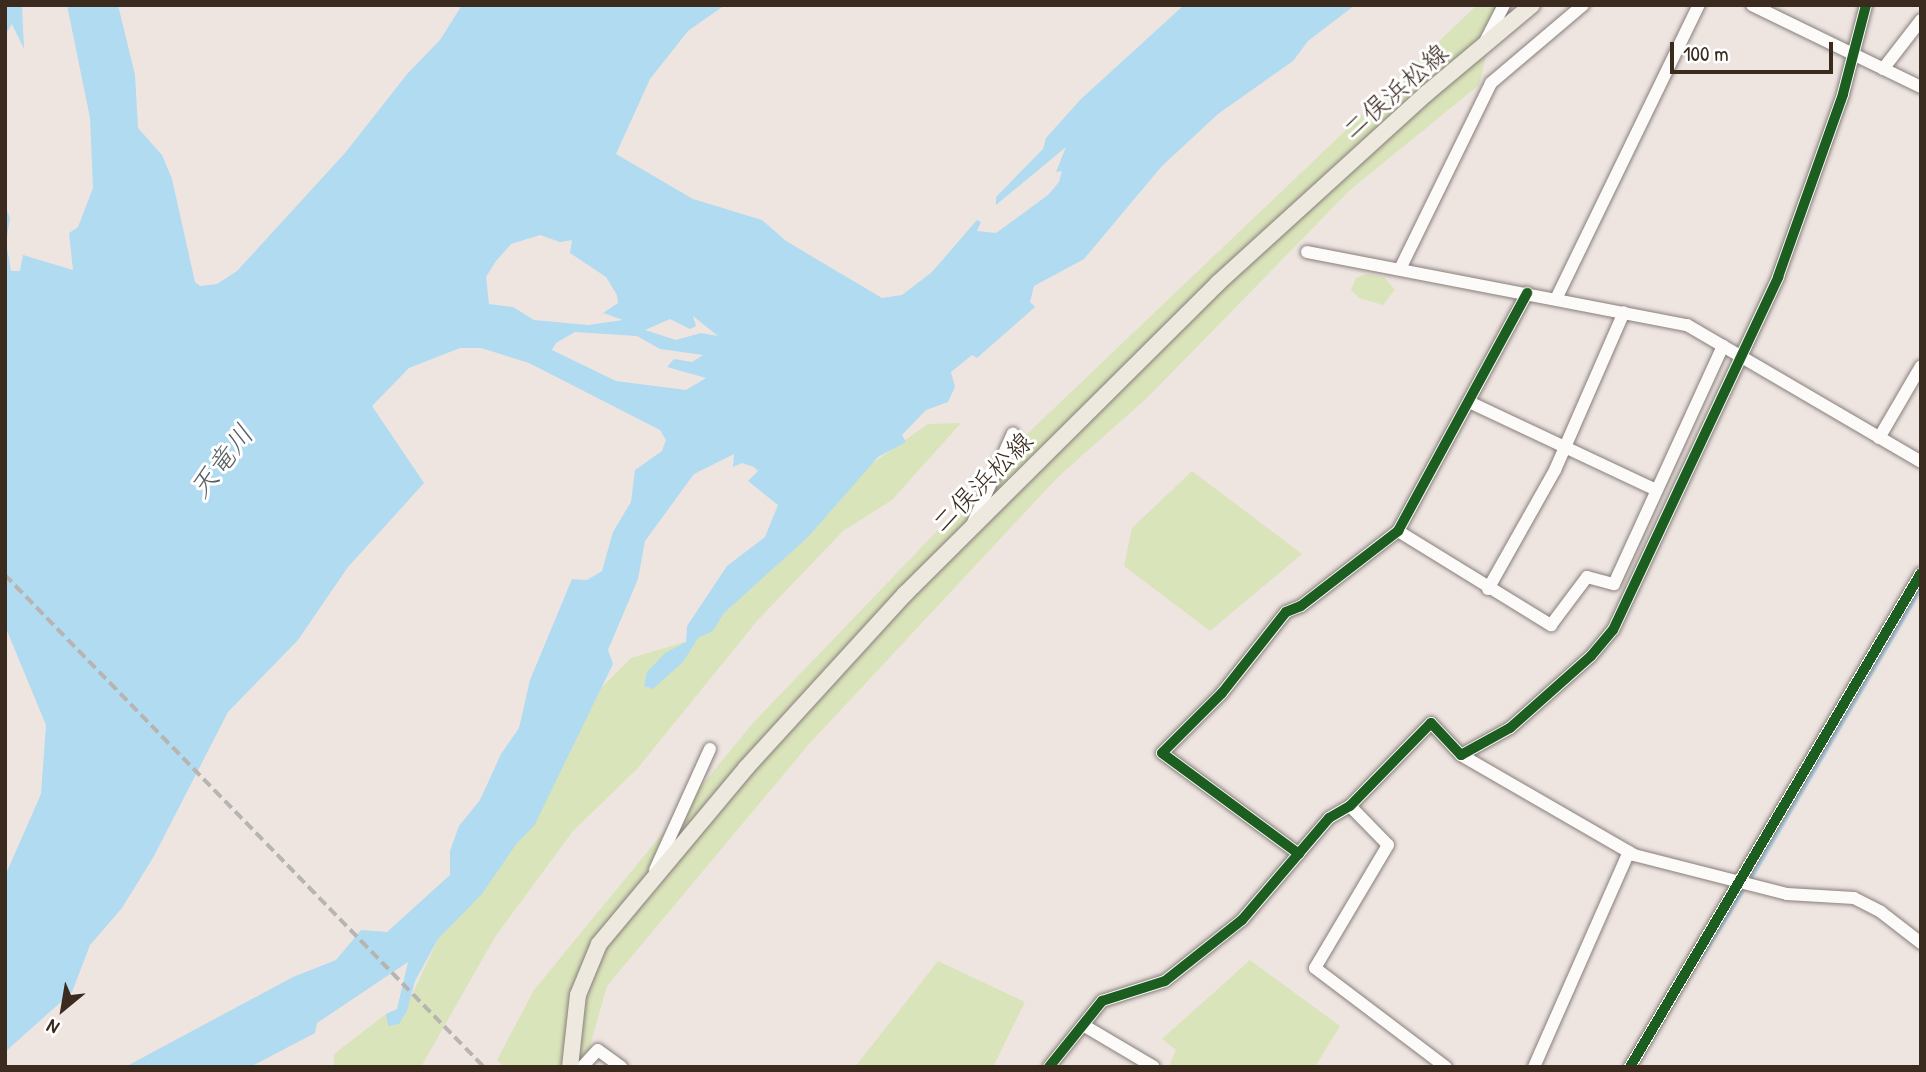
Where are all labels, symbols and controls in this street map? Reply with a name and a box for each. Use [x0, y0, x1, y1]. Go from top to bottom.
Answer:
scale bar [1674, 28, 1837, 72]
street label: 二俣浜松線 [1336, 37, 1454, 145]
text: 100 m [1683, 39, 1729, 68]
water label: 天竜川 [182, 418, 260, 504]
street label: 二俣浜松線 [925, 425, 1039, 539]
north arrow [28, 974, 98, 1044]
text: N [42, 1013, 63, 1041]

